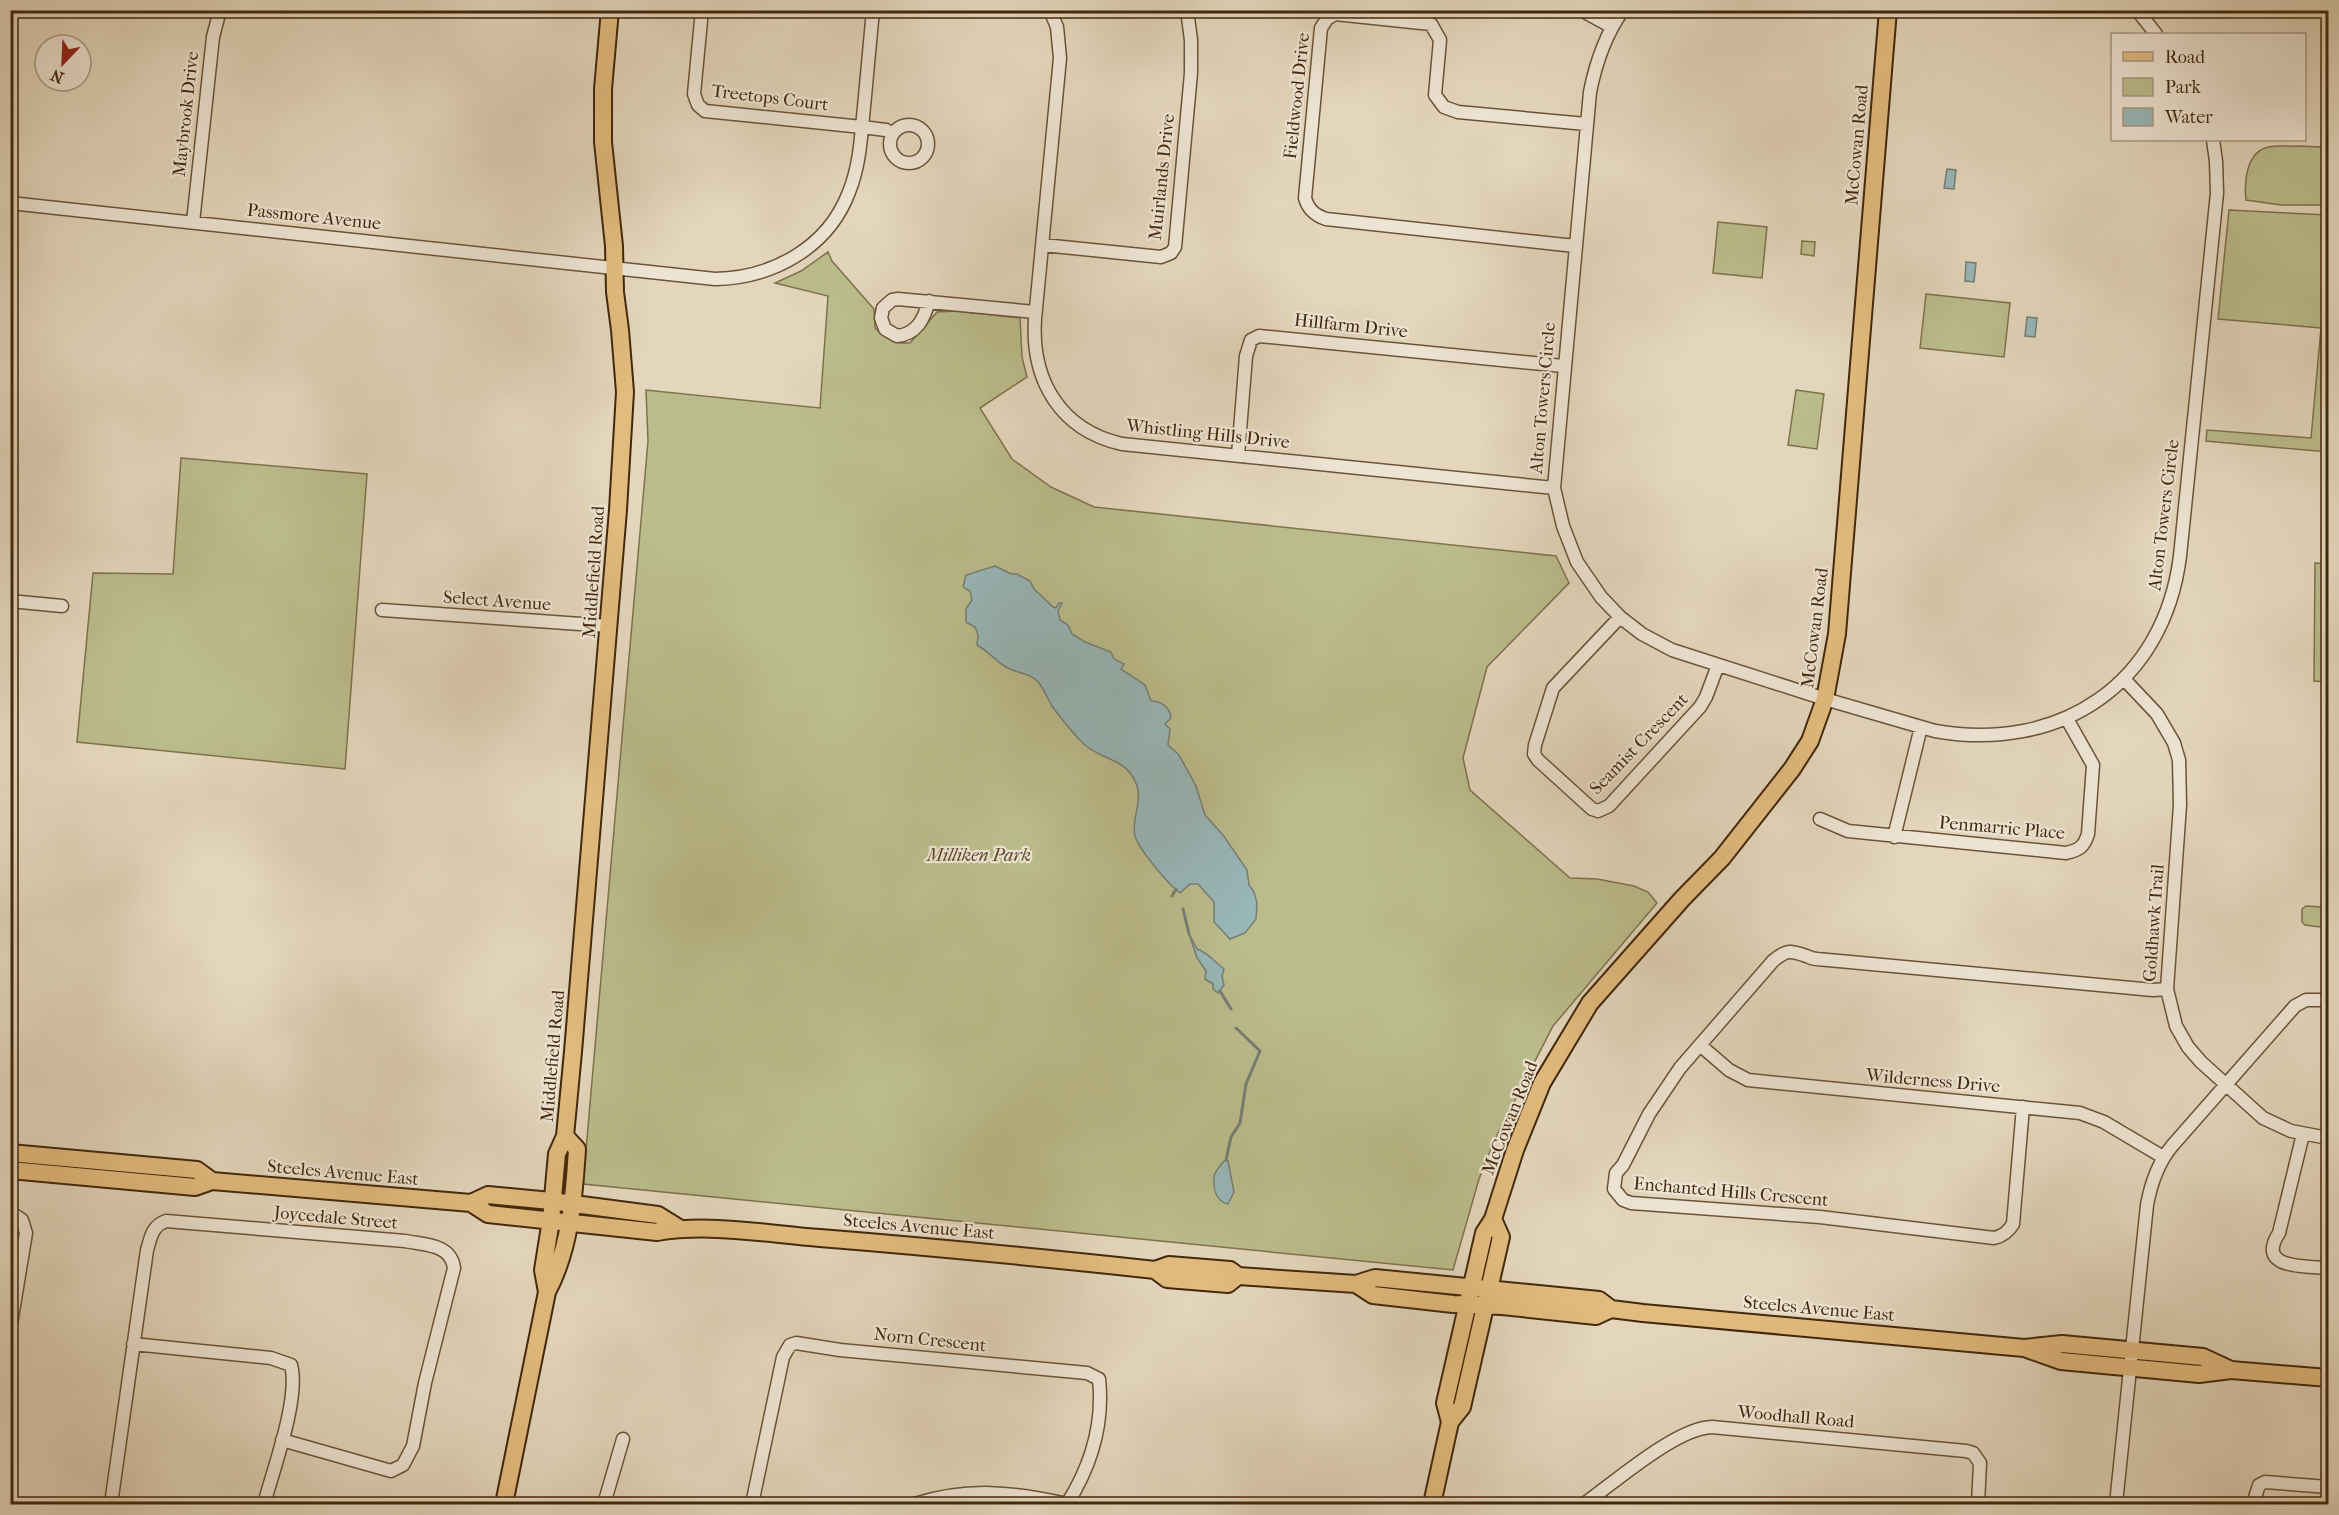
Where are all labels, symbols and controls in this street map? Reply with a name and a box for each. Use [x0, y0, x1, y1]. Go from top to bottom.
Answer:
street label: Fieldwood Drive [1280, 32, 1314, 160]
north arrow [33, 33, 93, 93]
legend [2111, 33, 2306, 141]
text: Road [2165, 47, 2205, 68]
street label: Maybrook Drive [169, 50, 203, 178]
text: N [47, 65, 67, 87]
text: Park [2165, 77, 2202, 98]
street label: Treetops Court [710, 80, 830, 116]
street label: McCowan Road [1841, 84, 1873, 206]
text: Water [2164, 107, 2213, 128]
street label: Muirlands Drive [1145, 113, 1179, 241]
street label: Passmore Avenue [246, 200, 382, 234]
street label: Hillfarm Drive [1293, 310, 1409, 342]
street label: Alton Towers Circle [1526, 321, 1560, 476]
street label: Whistling Hills Drive [1124, 415, 1291, 453]
street label: Alton Towers Circle [2144, 438, 2184, 593]
street label: Middlefield Road [579, 505, 609, 639]
street label: McCowan Road [1797, 566, 1833, 689]
street label: Select Avenue [442, 587, 552, 615]
street label: Seamist Crescent [1585, 689, 1693, 799]
street label: Penmarric Place [1938, 812, 2066, 844]
park label: Milliken Park [925, 845, 1031, 866]
street label: Goldhawk Trail [2139, 863, 2169, 983]
street label: Middlefield Road [537, 989, 569, 1123]
street label: McCowan Road [1478, 1058, 1542, 1178]
street label: Wilderness Drive [1864, 1065, 2001, 1097]
street label: Steeles Avenue East [266, 1156, 420, 1190]
street label: Enchanted Hills Crescent [1633, 1173, 1830, 1211]
street label: Joycedale Street [271, 1202, 399, 1234]
street label: Steeles Avenue East [842, 1210, 996, 1244]
street label: Steeles Avenue East [1742, 1292, 1896, 1326]
street label: Norn Crescent [873, 1324, 988, 1356]
street label: Woodhall Road [1736, 1401, 1855, 1433]

